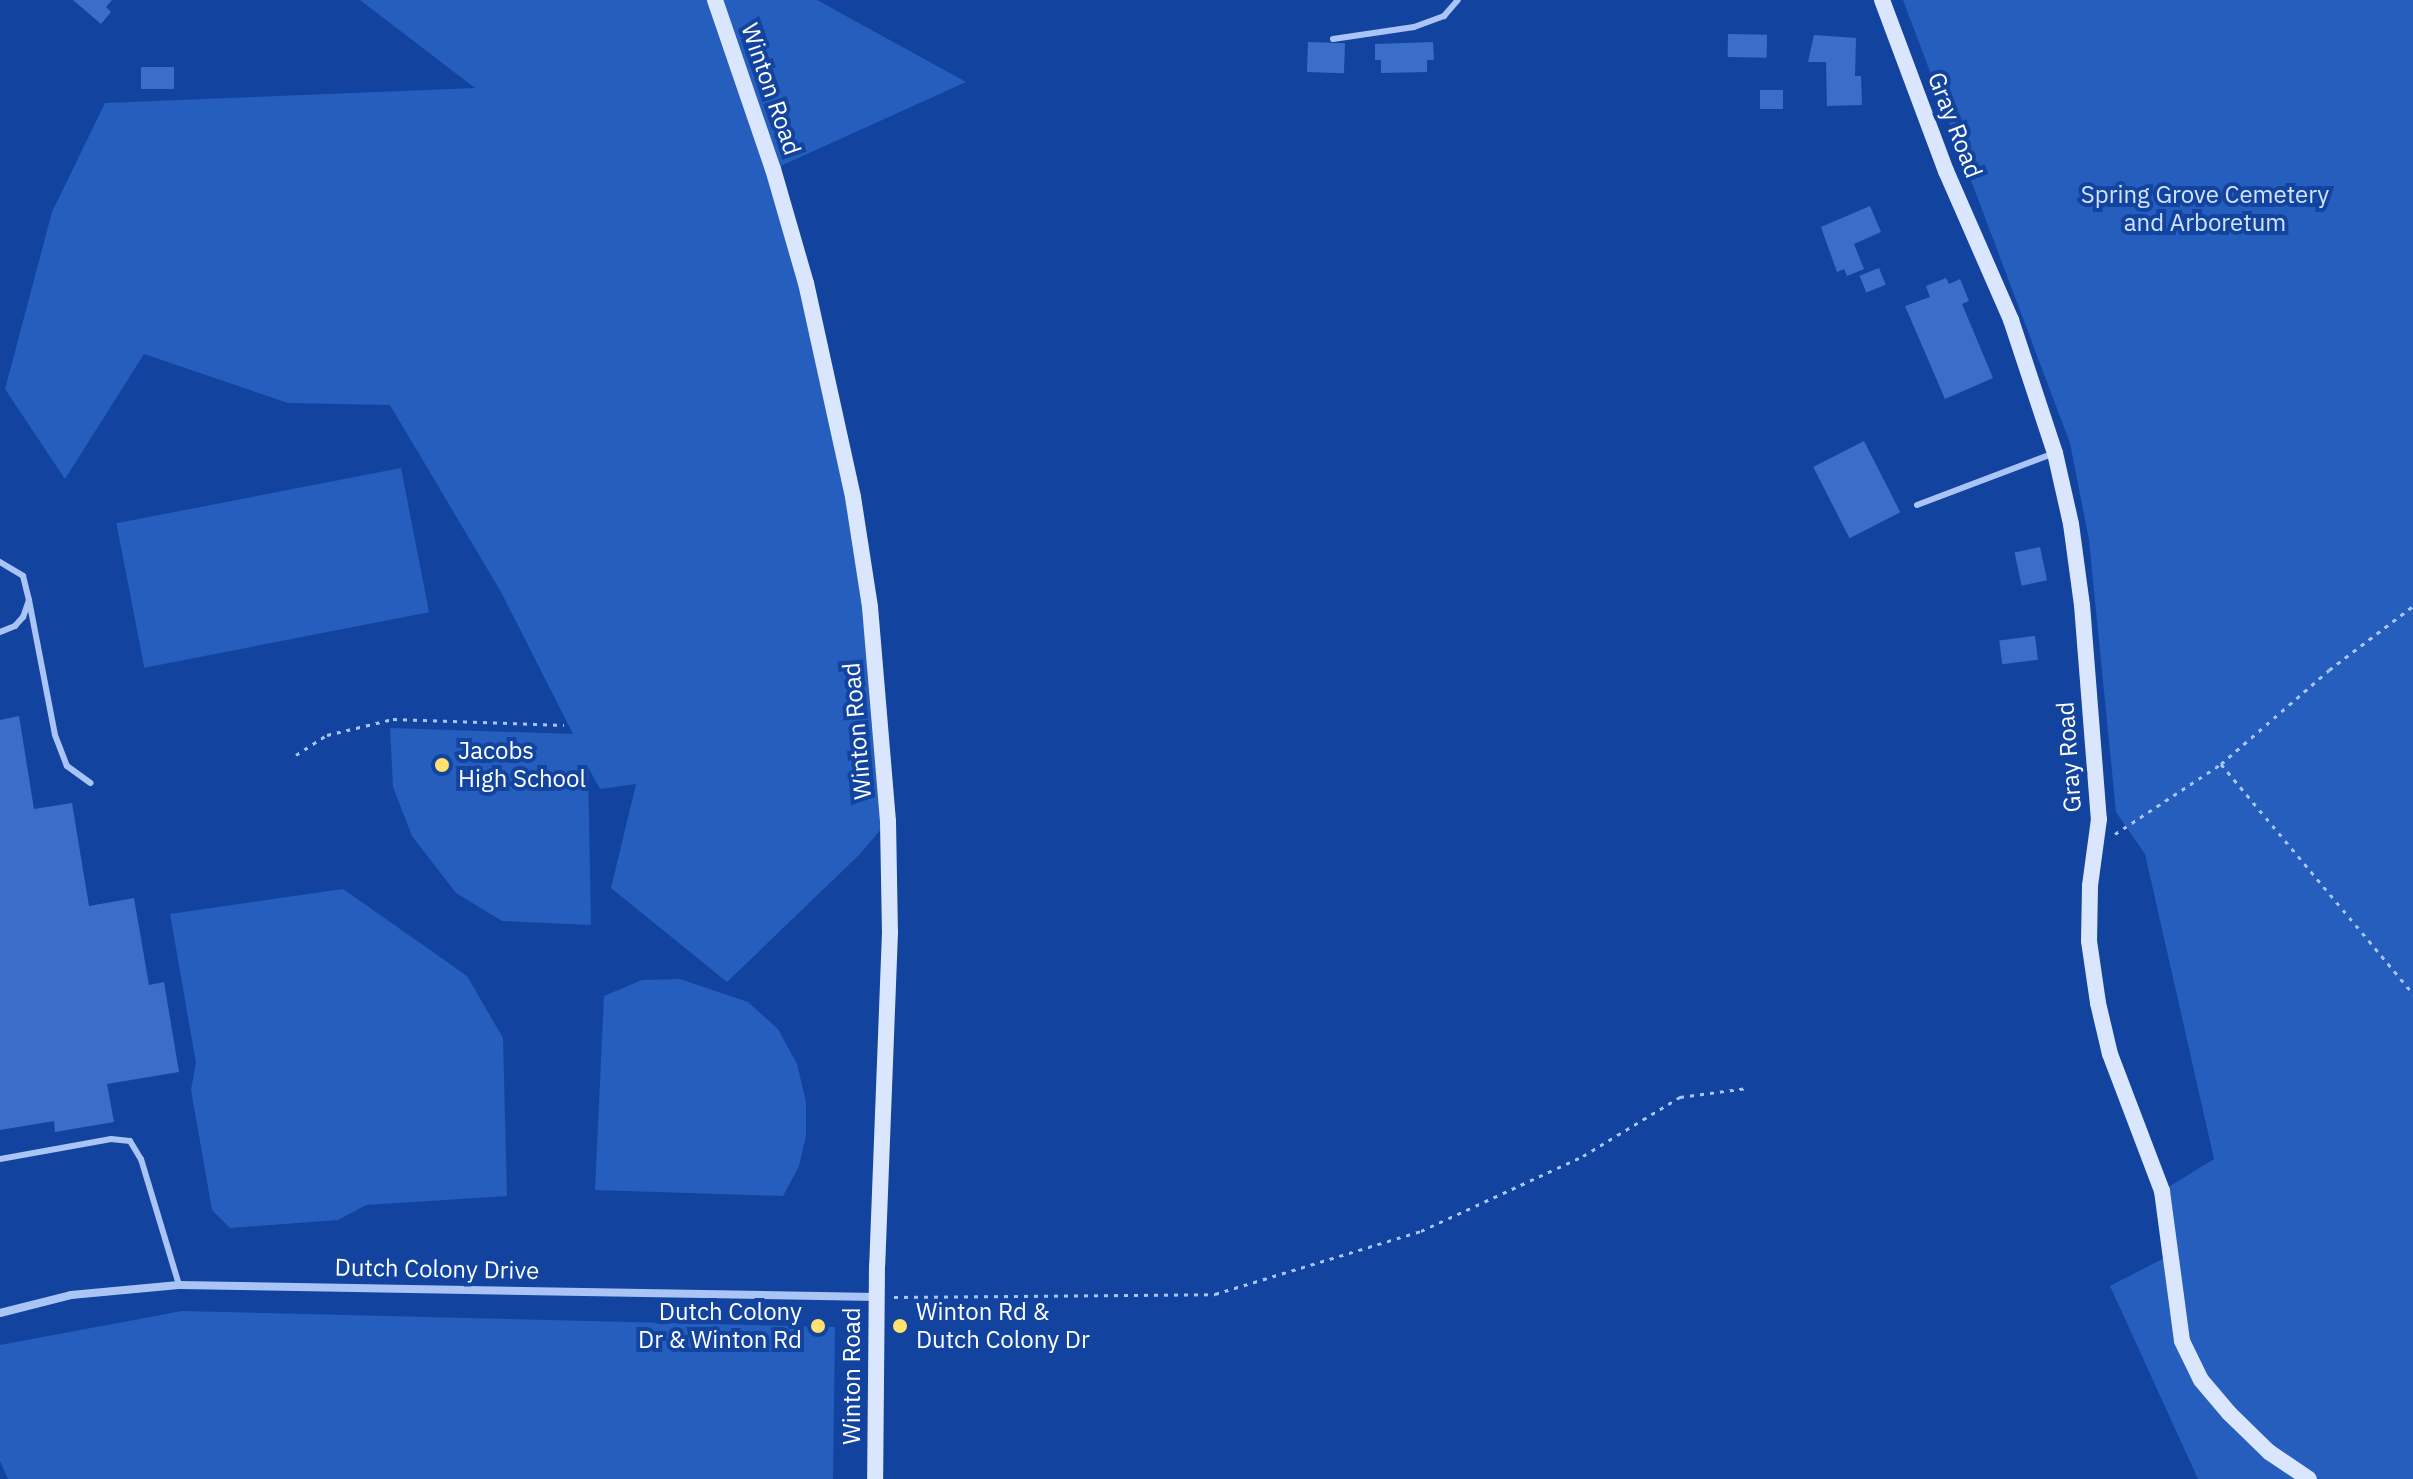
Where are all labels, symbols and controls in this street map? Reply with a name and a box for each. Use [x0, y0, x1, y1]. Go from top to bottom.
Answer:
street label: Winton Road [735, 19, 807, 159]
street label: Gray Road [1922, 68, 1988, 182]
park label: Spring Grove Cemetery and Arboretum [2081, 181, 2329, 237]
street label: Winton Road [837, 661, 877, 801]
street label: Gray Road [2051, 701, 2087, 813]
place label: Jacobs High School [458, 737, 586, 793]
marker: Jacobs High School [433, 756, 451, 774]
street label: Dutch Colony Drive [335, 1253, 539, 1285]
place label: Dutch Colony Dr & Winton Rd [638, 1298, 802, 1354]
place label: Winton Rd & Dutch Colony Dr [916, 1298, 1090, 1354]
street label: Winton Road [838, 1307, 866, 1445]
marker: Dutch Colony Dr & Winton Rd [809, 1317, 827, 1335]
marker: Winton Rd & Dutch Colony Dr [891, 1317, 909, 1335]

